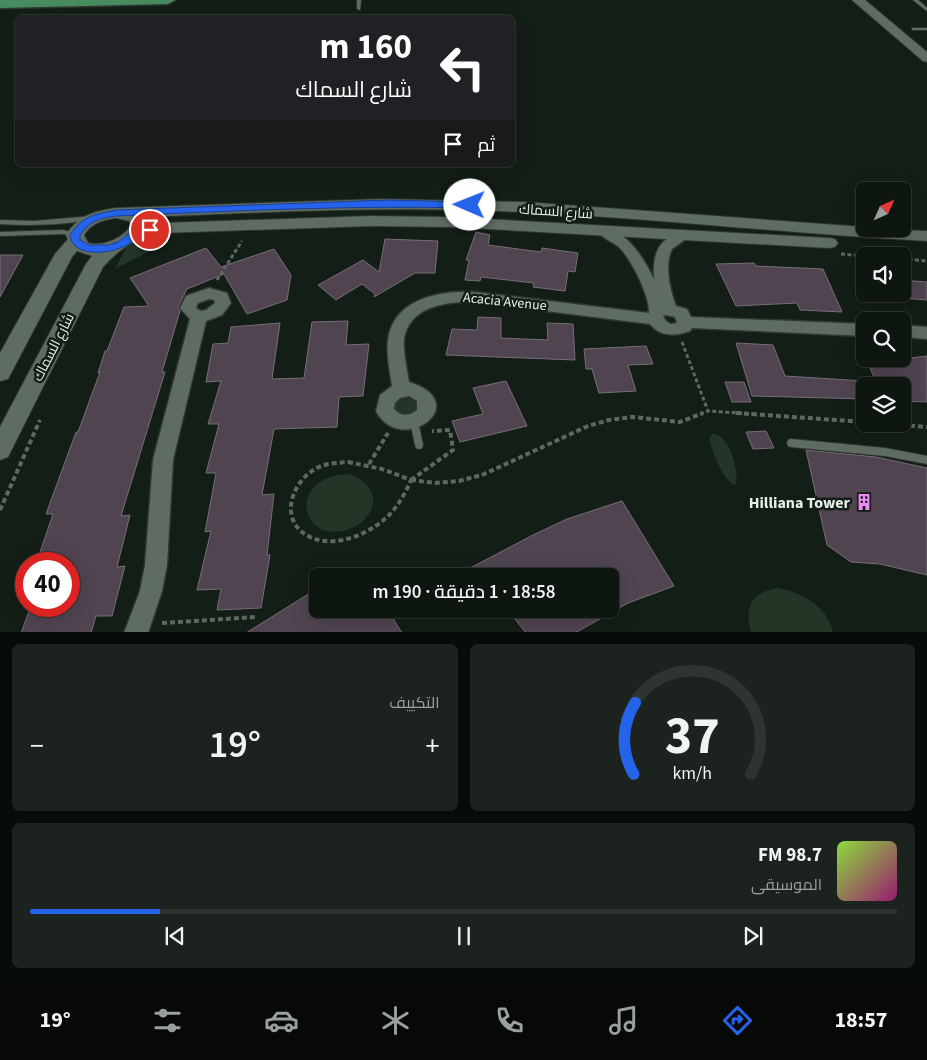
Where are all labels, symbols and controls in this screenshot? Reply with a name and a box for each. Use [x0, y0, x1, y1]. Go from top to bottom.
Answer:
text: 160 m [320, 22, 412, 72]
icon: left [430, 35, 495, 100]
text: شارع السماك [296, 74, 412, 106]
icon: arrive [439, 130, 467, 158]
text: ثم [477, 132, 495, 159]
position arrow [443, 178, 495, 230]
north arrow [856, 182, 911, 238]
map controls [856, 182, 911, 432]
street label: شارع السماك [518, 199, 594, 225]
pin [129, 209, 171, 251]
icon: arrive [136, 216, 164, 244]
button: sound [856, 247, 911, 302]
street label: Acacia Avenue [462, 288, 548, 316]
street label: شارع السماك [28, 310, 80, 385]
button: search [856, 312, 911, 367]
button: layers [856, 377, 911, 432]
place label: Hilliana Tower [749, 492, 851, 514]
building icon: Hilliana Tower [854, 492, 874, 512]
speed limit sign: 40 [15, 552, 80, 617]
text: 18:58 · 1 دقيقة · 190 m [372, 579, 556, 606]
text: التكييف [389, 692, 440, 714]
text: 37 [665, 700, 720, 774]
text: 19° [209, 718, 261, 772]
text: − [30, 726, 44, 766]
text: + [426, 726, 440, 766]
text: km/h [672, 761, 712, 786]
text: 98.7 FM [758, 842, 822, 869]
text: الموسيقى [751, 874, 822, 896]
icon: previous [161, 922, 189, 950]
icon: pause [450, 922, 478, 950]
icon: next [739, 922, 767, 950]
icon: filters [150, 1003, 185, 1038]
icon: car [264, 1003, 299, 1038]
icon: climate [378, 1003, 413, 1038]
icon: phone [492, 1003, 527, 1038]
icon: music [606, 1003, 641, 1038]
icon: directions [720, 1003, 755, 1038]
text: 19° [40, 1004, 71, 1036]
text: 18:57 [834, 1004, 887, 1036]

